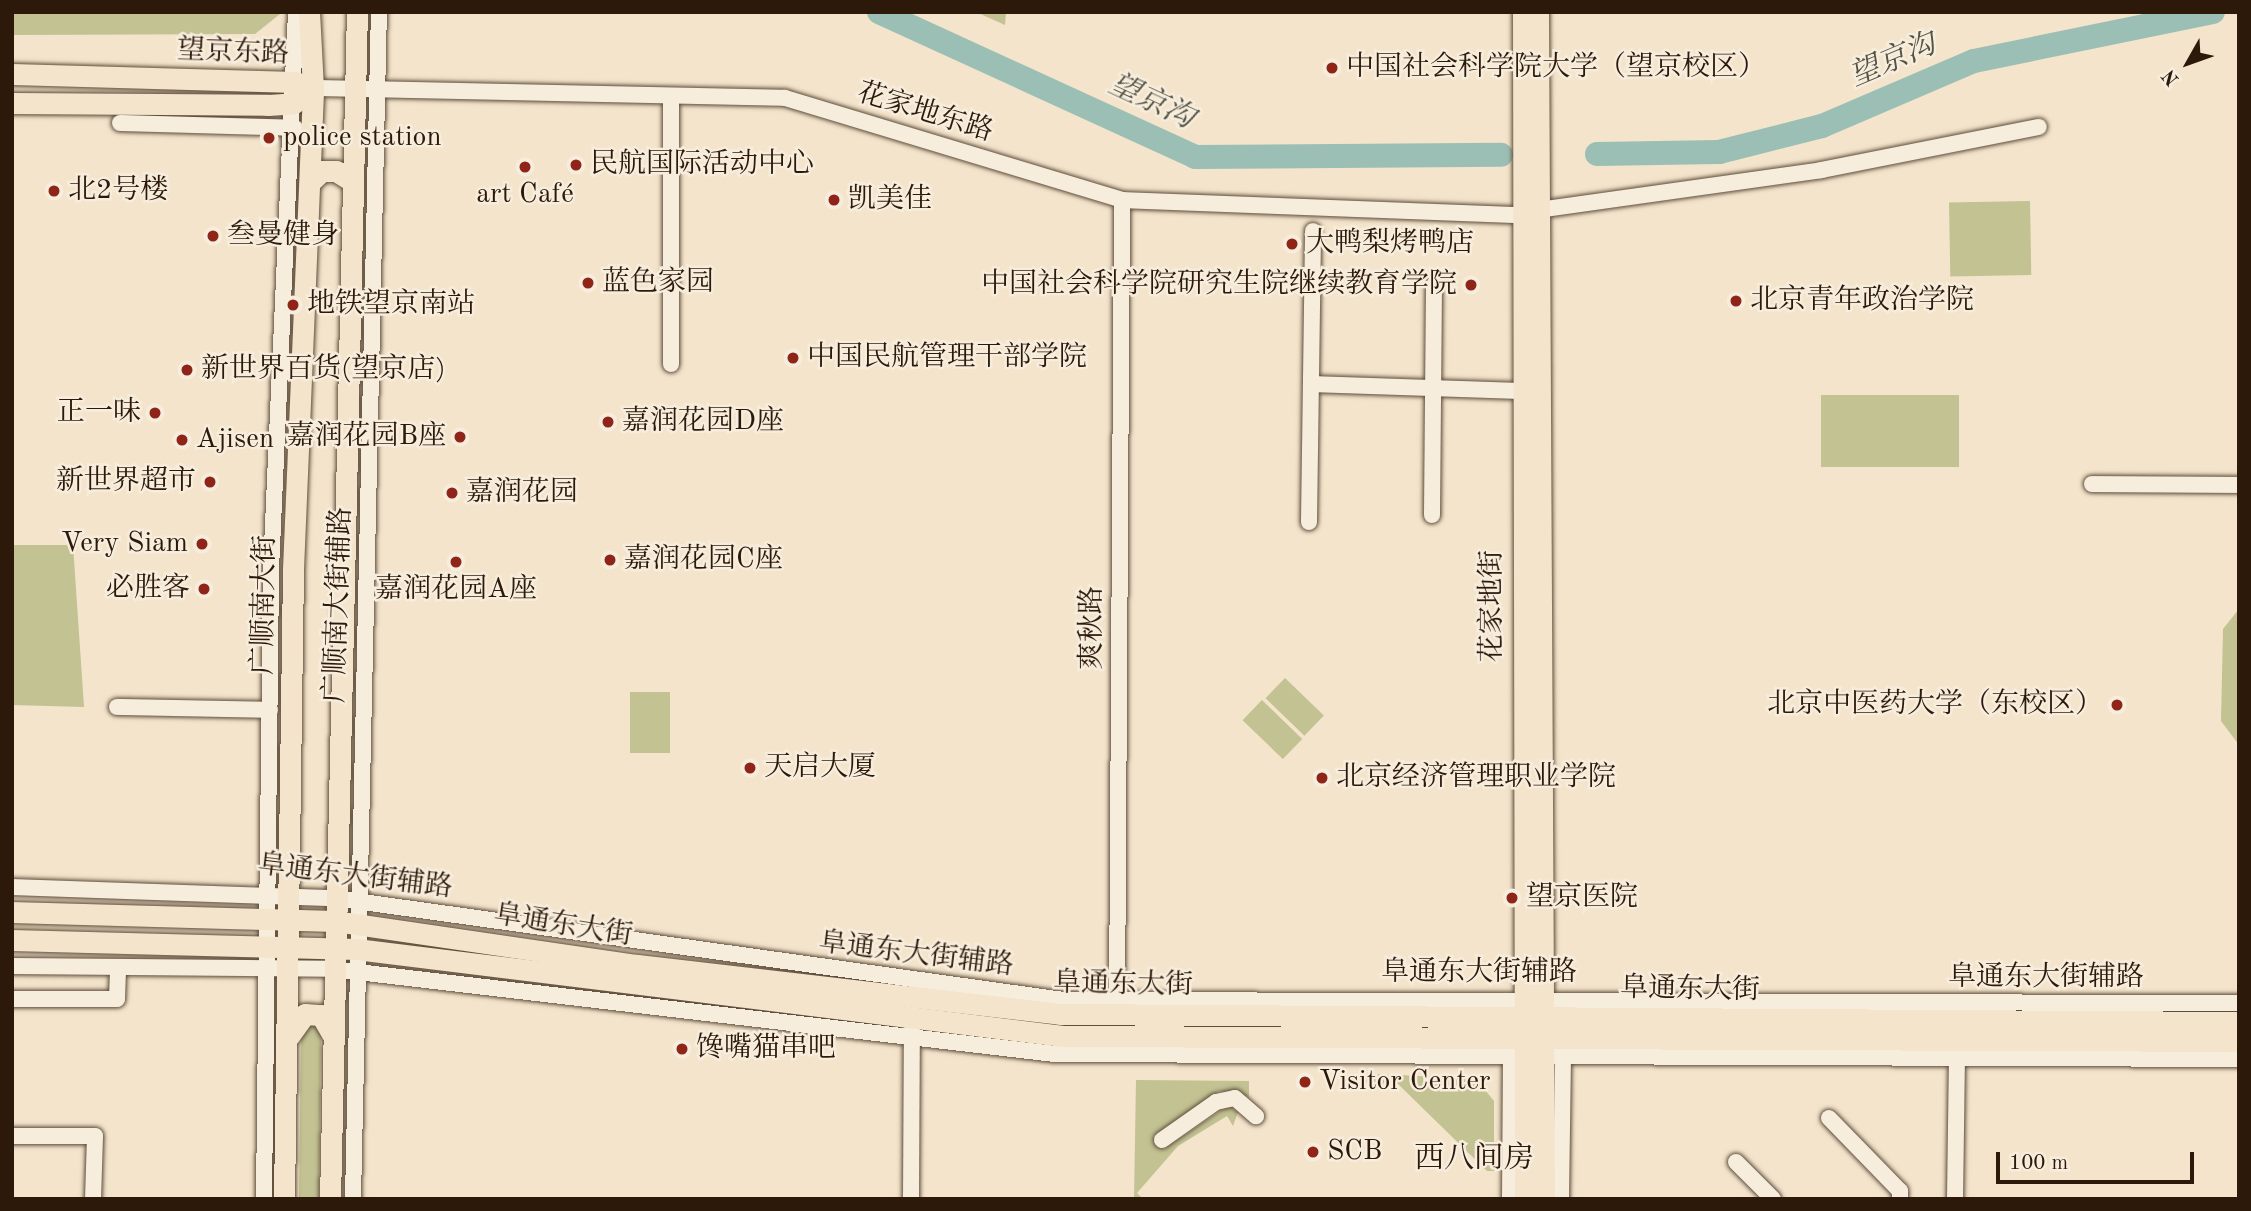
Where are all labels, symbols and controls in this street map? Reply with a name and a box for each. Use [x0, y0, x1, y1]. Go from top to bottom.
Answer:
water label: 望京沟 [1845, 27, 1941, 95]
north arrow [2153, 28, 2223, 98]
street label: 望京东路 [176, 34, 290, 72]
place label: 中国社会科学院大学（望京校区） [1346, 51, 1766, 85]
marker: 中国社会科学院大学（望京校区） [1324, 60, 1340, 76]
text: N [2160, 65, 2183, 88]
water label: 望京沟 [1103, 67, 1199, 137]
street label: 花家地东路 [853, 76, 997, 150]
place label: police station [283, 121, 442, 155]
marker: police station [261, 130, 277, 146]
place label: 民航国际活动中心 [590, 148, 814, 182]
marker: 民航国际活动中心 [568, 157, 584, 173]
marker: art Café [517, 159, 533, 175]
place label: 北2号楼 [68, 174, 168, 208]
place label: art Café [476, 178, 574, 212]
marker: 北2号楼 [46, 183, 62, 199]
place label: 凯美佳 [848, 183, 932, 217]
marker: 凯美佳 [826, 192, 842, 208]
place label: 叁曼健身 [227, 219, 339, 253]
place label: 大鸭梨烤鸭店 [1306, 227, 1474, 261]
marker: 叁曼健身 [205, 228, 221, 244]
marker: 大鸭梨烤鸭店 [1284, 236, 1300, 252]
place label: 蓝色家园 [602, 266, 714, 300]
place label: 中国社会科学院研究生院继续教育学院 [981, 268, 1457, 302]
marker: 蓝色家园 [580, 275, 596, 291]
marker: 中国社会科学院研究生院继续教育学院 [1463, 277, 1479, 293]
place label: 北京青年政治学院 [1750, 284, 1974, 318]
place label: 地铁望京南站 [307, 288, 475, 322]
marker: 北京青年政治学院 [1728, 293, 1744, 309]
marker: 地铁望京南站 [285, 297, 301, 313]
place label: 中国民航管理干部学院 [807, 341, 1087, 375]
marker: 中国民航管理干部学院 [785, 350, 801, 366]
place label: 新世界百货(望京店) [201, 353, 446, 387]
marker: 新世界百货(望京店) [179, 362, 195, 378]
place label: 正一味 [57, 396, 141, 430]
marker: 正一味 [147, 405, 163, 421]
place label: 嘉润花园D座 [622, 405, 784, 439]
marker: 嘉润花园D座 [600, 414, 616, 430]
place label: 嘉润花园B座 [287, 420, 446, 454]
place label: Ajisen [196, 423, 274, 457]
marker: 嘉润花园B座 [452, 429, 468, 445]
marker: Ajisen [174, 432, 190, 448]
place label: 新世界超市 [56, 465, 196, 499]
marker: 新世界超市 [202, 474, 218, 490]
place label: 嘉润花园 [466, 476, 578, 510]
marker: 嘉润花园 [444, 485, 460, 501]
street label: 广顺南大街辅路 [319, 506, 359, 704]
place label: Very Siam [61, 527, 188, 561]
street label: 广顺南大街 [247, 535, 283, 675]
marker: Very Siam [194, 536, 210, 552]
place label: 嘉润花园C座 [624, 543, 783, 577]
street label: 花家地街 [1476, 550, 1510, 662]
marker: 嘉润花园C座 [602, 552, 618, 568]
marker: 嘉润花园A座 [448, 554, 464, 570]
place label: 必胜客 [106, 572, 190, 606]
place label: 嘉润花园A座 [375, 573, 537, 607]
marker: 必胜客 [196, 581, 212, 597]
street label: 爽秋路 [1076, 586, 1110, 670]
place label: 北京中医药大学（东校区） [1767, 688, 2103, 722]
marker: 北京中医药大学（东校区） [2109, 697, 2125, 713]
place label: 天启大厦 [764, 751, 876, 785]
marker: 天启大厦 [742, 760, 758, 776]
place label: 北京经济管理职业学院 [1336, 761, 1616, 795]
marker: 北京经济管理职业学院 [1314, 770, 1330, 786]
street label: 阜通东大街辅路 [256, 848, 454, 906]
place label: 望京医院 [1526, 881, 1638, 915]
marker: 望京医院 [1504, 890, 1520, 906]
street label: 阜通东大街 [491, 898, 635, 954]
street label: 阜通东大街辅路 [817, 926, 1015, 984]
street label: 阜通东大街辅路 [1381, 956, 1577, 990]
street label: 阜通东大街辅路 [1948, 961, 2144, 995]
street label: 阜通东大街 [1053, 967, 1193, 1003]
street label: 阜通东大街 [1620, 972, 1760, 1008]
place label: 馋嘴猫串吧 [696, 1032, 836, 1066]
marker: 馋嘴猫串吧 [674, 1041, 690, 1057]
place label: Visitor Center [1319, 1065, 1491, 1099]
marker: Visitor Center [1297, 1074, 1313, 1090]
place label: SCB [1327, 1135, 1382, 1169]
scale bar [1999, 1138, 2197, 1182]
district label: 西八间房 [1414, 1141, 1534, 1177]
marker: SCB [1305, 1144, 1321, 1160]
text: 100 m [2009, 1153, 2068, 1174]

